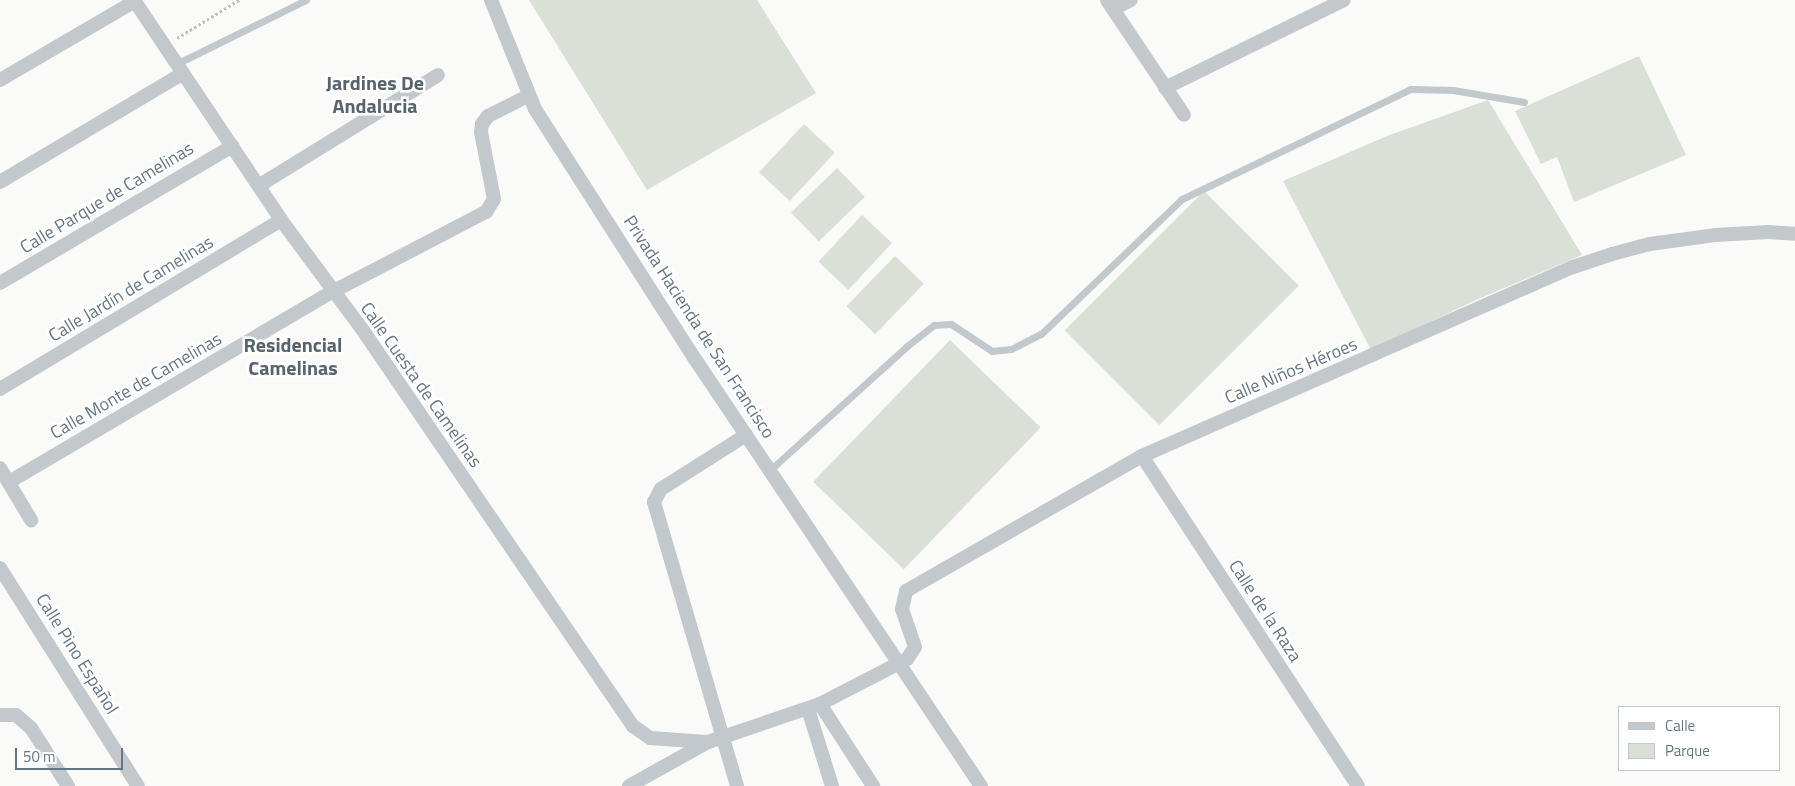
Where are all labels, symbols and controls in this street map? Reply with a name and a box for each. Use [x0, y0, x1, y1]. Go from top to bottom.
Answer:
district label: Jardines De Andalucia [326, 71, 424, 118]
street label: Calle Parque de Camelinas [16, 138, 198, 258]
street label: Privada Hacienda de San Francisco [619, 211, 779, 443]
street label: Calle Jardín de Camelinas [45, 231, 217, 347]
street label: Calle Cuesta de Camelinas [356, 298, 486, 472]
street label: Calle Monte de Camelinas [46, 328, 226, 444]
district label: Residencial Camelinas [244, 332, 342, 379]
street label: Calle Niños Héroes [1221, 333, 1361, 409]
street label: Calle de la Raza [1224, 556, 1306, 666]
street label: Calle Pino Español [31, 590, 123, 718]
legend [1618, 706, 1780, 771]
text: Calle [1665, 714, 1695, 737]
scale bar [18, 738, 125, 770]
text: Parque [1665, 739, 1710, 762]
text: 50 m [23, 745, 56, 768]

